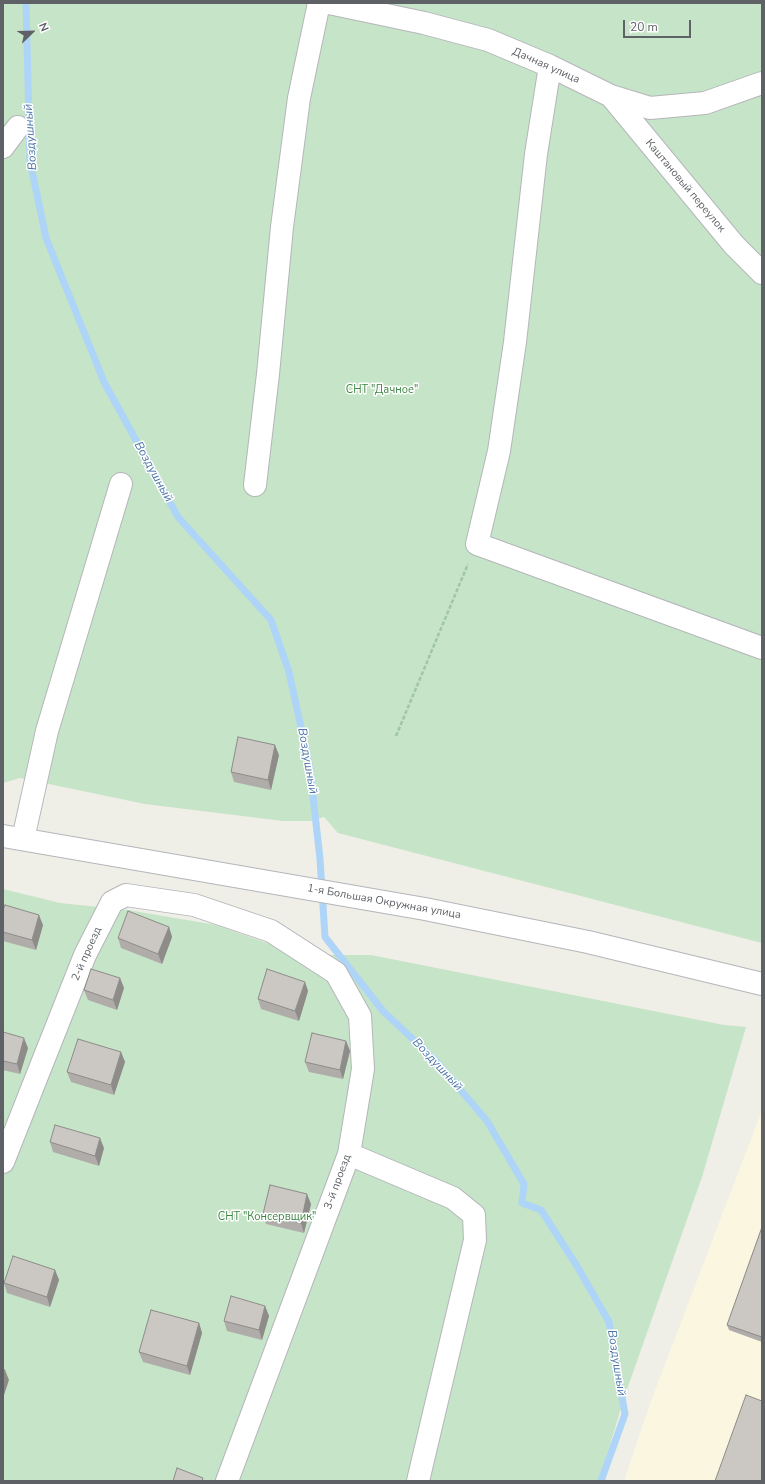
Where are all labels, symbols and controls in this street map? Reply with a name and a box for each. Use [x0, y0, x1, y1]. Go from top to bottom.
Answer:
north arrow [12, 12, 52, 52]
scale bar [625, 12, 693, 38]
text: 20 m [630, 19, 658, 35]
text: N [35, 20, 52, 34]
street label: Дачная улица [510, 45, 582, 87]
water label: Воздушный [21, 103, 41, 171]
street label: Каштановый переулок [642, 137, 728, 235]
park label: СНТ "Дачное" [346, 383, 418, 397]
water label: Воздушный [131, 439, 175, 505]
water label: Воздушный [294, 727, 320, 795]
street label: 1-я Большая Окружная улица [306, 882, 462, 922]
street label: 2-й проезд [69, 925, 105, 983]
water label: Воздушный [409, 1036, 465, 1094]
street label: 3-й проезд [322, 1153, 354, 1211]
park label: СНТ "Консервщик" [218, 1210, 316, 1224]
water label: Воздушный [604, 1329, 628, 1397]

